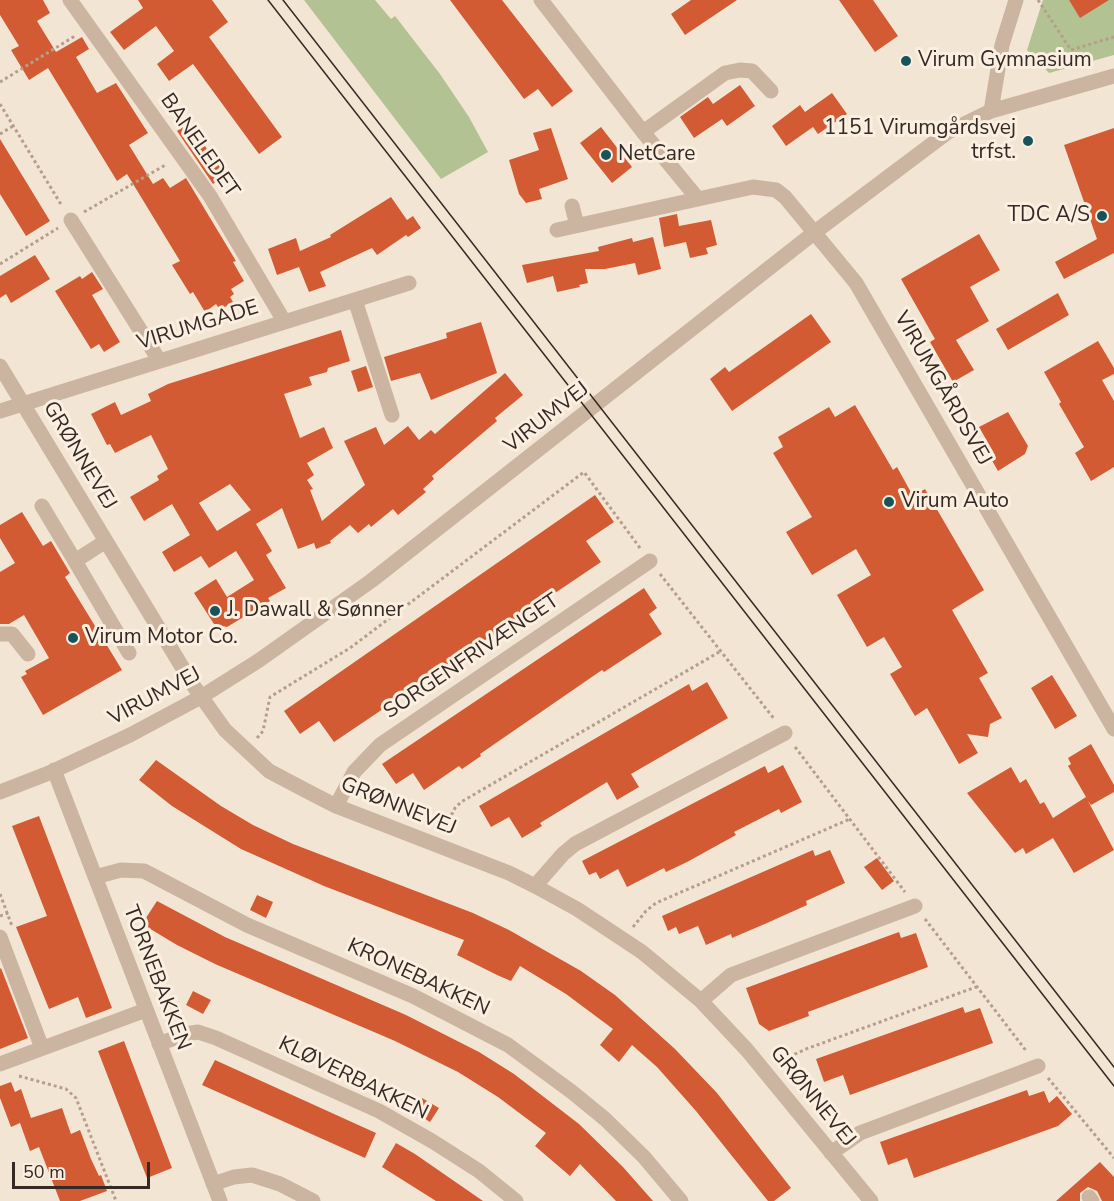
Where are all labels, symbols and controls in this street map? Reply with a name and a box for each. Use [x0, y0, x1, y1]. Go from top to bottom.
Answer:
place label: Virum Gymnasium [918, 48, 1092, 74]
marker: Virum Gymnasium [899, 54, 913, 68]
street label: BANELEDET [154, 89, 244, 203]
place label: 1151 Virumgårdsvej trfst. [824, 116, 1016, 166]
marker: 1151 Virumgårdsvej trfst. [1021, 134, 1035, 148]
place label: NetCare [618, 142, 696, 168]
marker: NetCare [599, 148, 613, 162]
place label: TDC A/S [1007, 203, 1090, 229]
marker: TDC A/S [1095, 209, 1109, 223]
street label: VIRUMGADE [134, 296, 262, 356]
street label: VIRUMGÅRDSVEJ [888, 308, 996, 470]
street label: VIRUMVEJ [500, 377, 594, 459]
street label: GRØNNEVEJ [37, 397, 121, 515]
place label: Virum Auto [901, 489, 1009, 515]
marker: Virum Auto [882, 495, 896, 509]
street label: SORGENFRIVÆNGET [379, 589, 565, 725]
place label: J. Dawall & Sønner [227, 598, 404, 624]
marker: J. Dawall & Sønner [208, 604, 222, 618]
place label: Virum Motor Co. [85, 625, 238, 651]
marker: Virum Motor Co. [66, 631, 80, 645]
street label: VIRUMVEJ [105, 662, 205, 732]
street label: GRØNNEVEJ [337, 772, 459, 842]
street label: TORNEBAKKEN [117, 902, 195, 1054]
street label: KRONEBAKKEN [343, 934, 493, 1022]
street label: KLØVERBAKKEN [274, 1032, 432, 1126]
street label: GRØNNEVEJ [764, 1042, 860, 1152]
scale bar [15, 1150, 153, 1188]
text: 50 m [23, 1160, 65, 1184]

